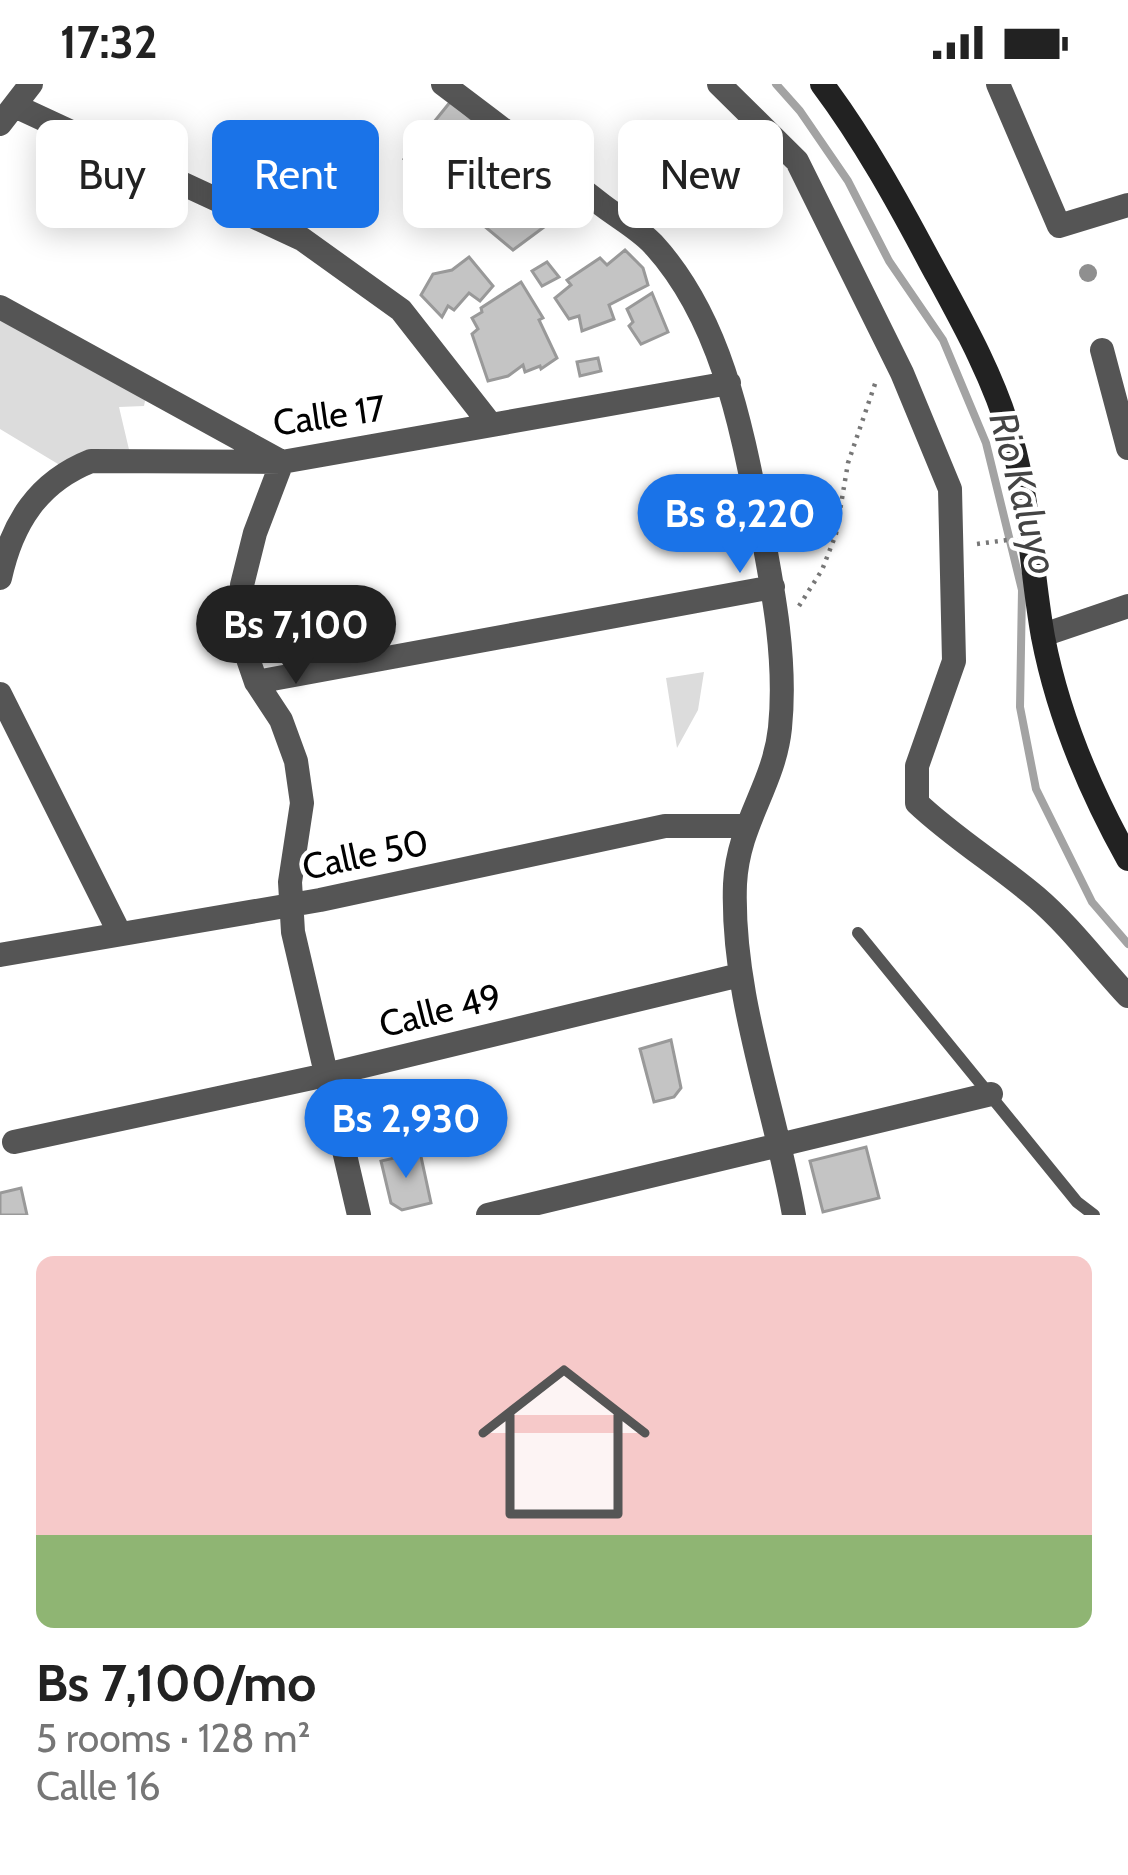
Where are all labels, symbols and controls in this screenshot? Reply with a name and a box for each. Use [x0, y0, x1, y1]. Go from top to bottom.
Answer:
text: 17:32 [60, 15, 158, 69]
chip: Buy [36, 120, 188, 228]
chip: Rent [212, 120, 379, 228]
chip: Filters [403, 120, 594, 228]
chip: New [618, 120, 783, 228]
street label: Calle 17 [270, 385, 388, 445]
water label: Rio Kaluyo [979, 407, 1069, 579]
pin: Bs 8,220 [616, 474, 864, 576]
text: Bs 8,220 [665, 489, 815, 537]
pin: Bs 7,100 [172, 585, 420, 687]
text: Bs 7,100 [223, 600, 369, 648]
street label: Calle 50 [298, 819, 432, 889]
street label: Calle 49 [374, 974, 506, 1046]
pin: Bs 2,930 [282, 1079, 530, 1181]
text: Bs 2,930 [331, 1094, 481, 1142]
icon: home [456, 1334, 672, 1550]
text: Bs 7,100/mo [36, 1652, 316, 1714]
text: 5 rooms · 128 m² [36, 1714, 310, 1762]
text: Calle 16 [36, 1762, 161, 1810]

